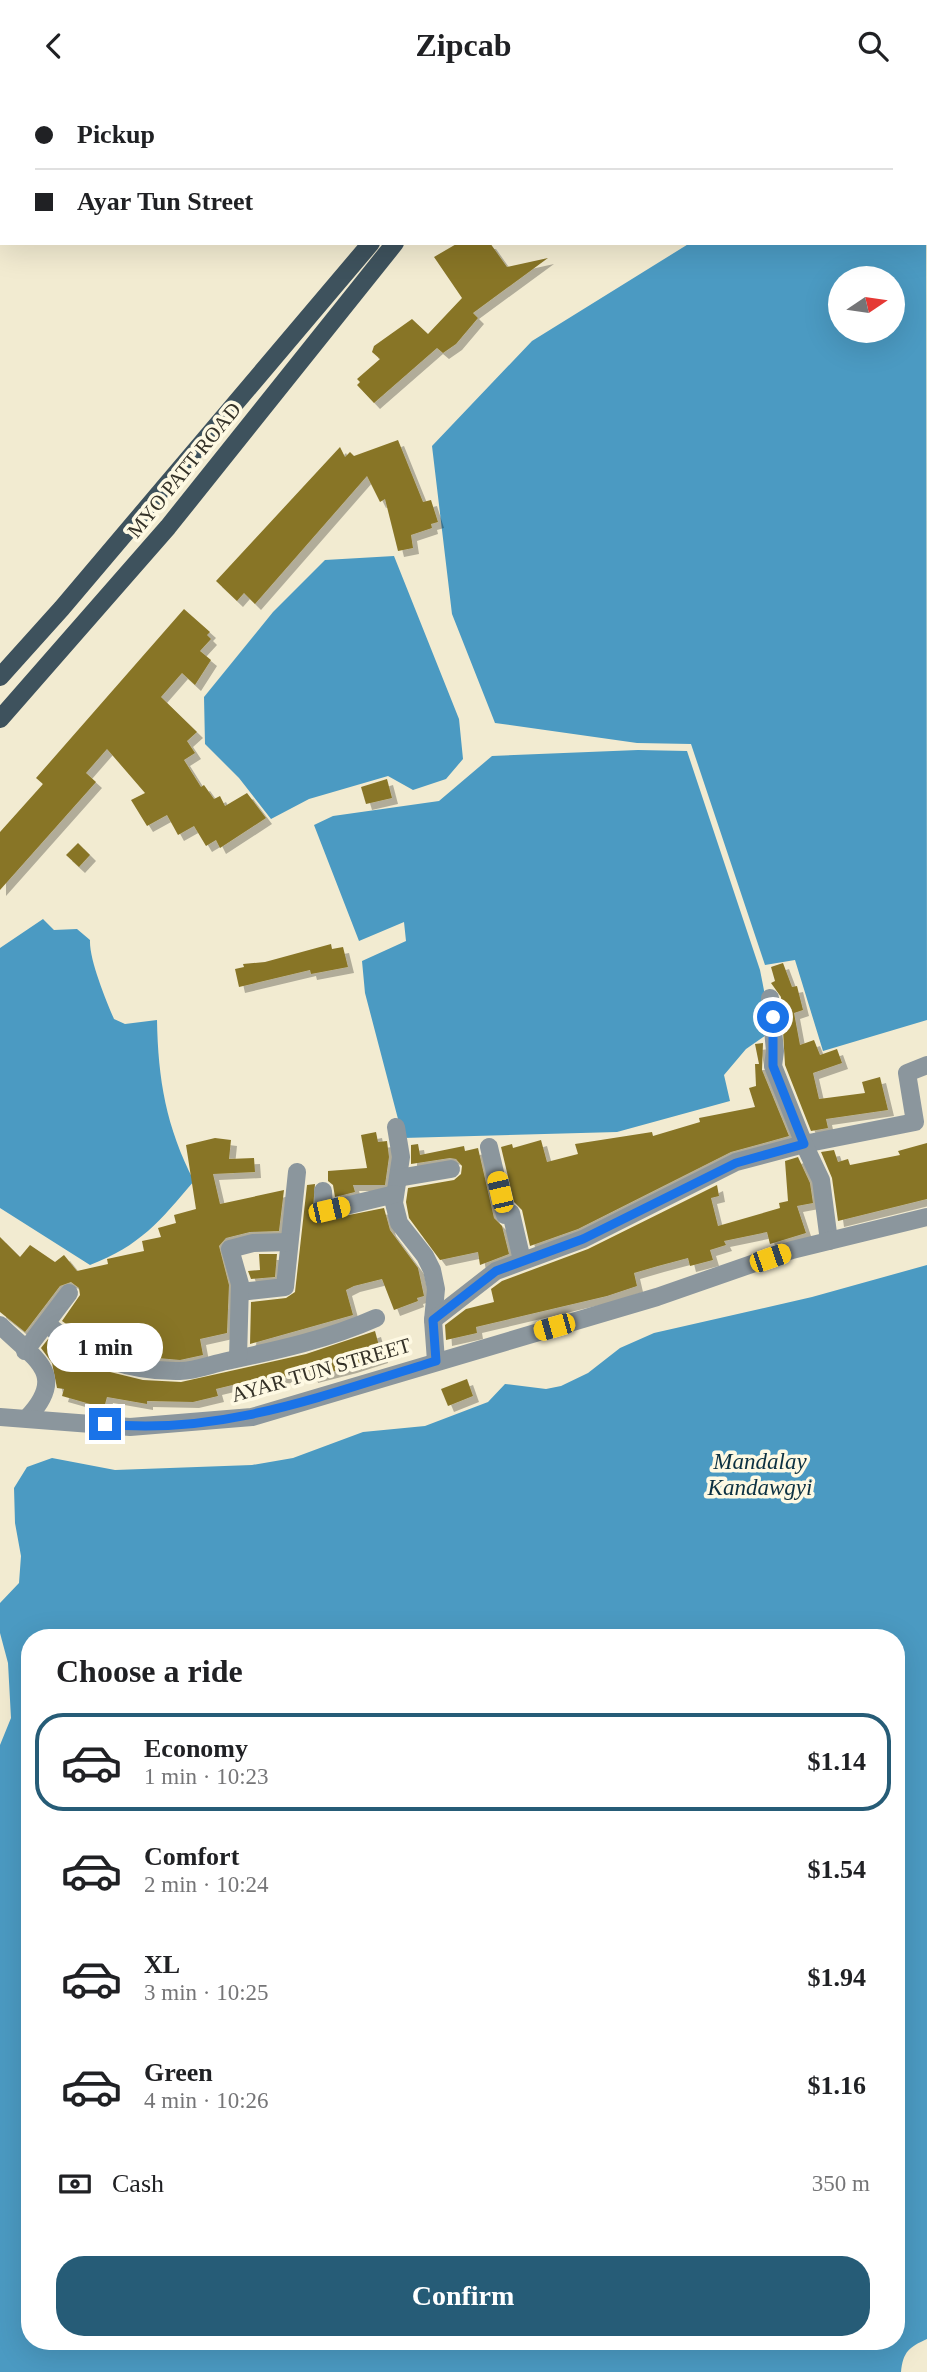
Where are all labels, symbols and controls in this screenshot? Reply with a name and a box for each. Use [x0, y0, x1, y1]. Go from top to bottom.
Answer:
icon: back [35, 27, 73, 65]
text: Zipcab [415, 27, 512, 63]
icon: search [854, 27, 892, 65]
text: Pickup [77, 120, 155, 149]
text: Ayar Tun Street [77, 187, 253, 216]
north arrow [828, 266, 905, 343]
map controls [828, 266, 905, 343]
street label: MYO PATT ROAD [122, 398, 246, 542]
route start [757, 1001, 789, 1033]
car [486, 1169, 515, 1215]
car [307, 1195, 352, 1225]
car [747, 1241, 794, 1275]
car [531, 1311, 578, 1343]
callout: 1 min [47, 1323, 163, 1371]
street label: AYAR TUN STREET [229, 1333, 414, 1407]
text: 1 min [77, 1335, 133, 1360]
route end [89, 1408, 121, 1440]
water label: Mandalay Kandawgyi [707, 1449, 812, 1500]
text: Choose a ride [56, 1653, 243, 1689]
icon: car [60, 1731, 123, 1794]
text: Economy [144, 1734, 248, 1763]
text: $1.14 [808, 1747, 866, 1776]
text: 1 min · 10:23 [144, 1764, 269, 1789]
icon: car [60, 1839, 123, 1902]
text: Comfort [144, 1842, 239, 1871]
text: $1.54 [808, 1855, 866, 1884]
text: 2 min · 10:24 [144, 1872, 269, 1897]
icon: car [60, 1947, 123, 2010]
text: XL [144, 1950, 180, 1979]
text: $1.94 [808, 1963, 866, 1992]
text: 3 min · 10:25 [144, 1980, 269, 2005]
icon: car [60, 2055, 123, 2118]
text: Green [144, 2058, 213, 2087]
text: $1.16 [808, 2071, 866, 2100]
text: 4 min · 10:26 [144, 2088, 269, 2113]
icon: cash [56, 2165, 94, 2203]
text: Cash [112, 2169, 164, 2198]
text: 350 m [812, 2171, 870, 2196]
button: Confirm [56, 2256, 870, 2336]

